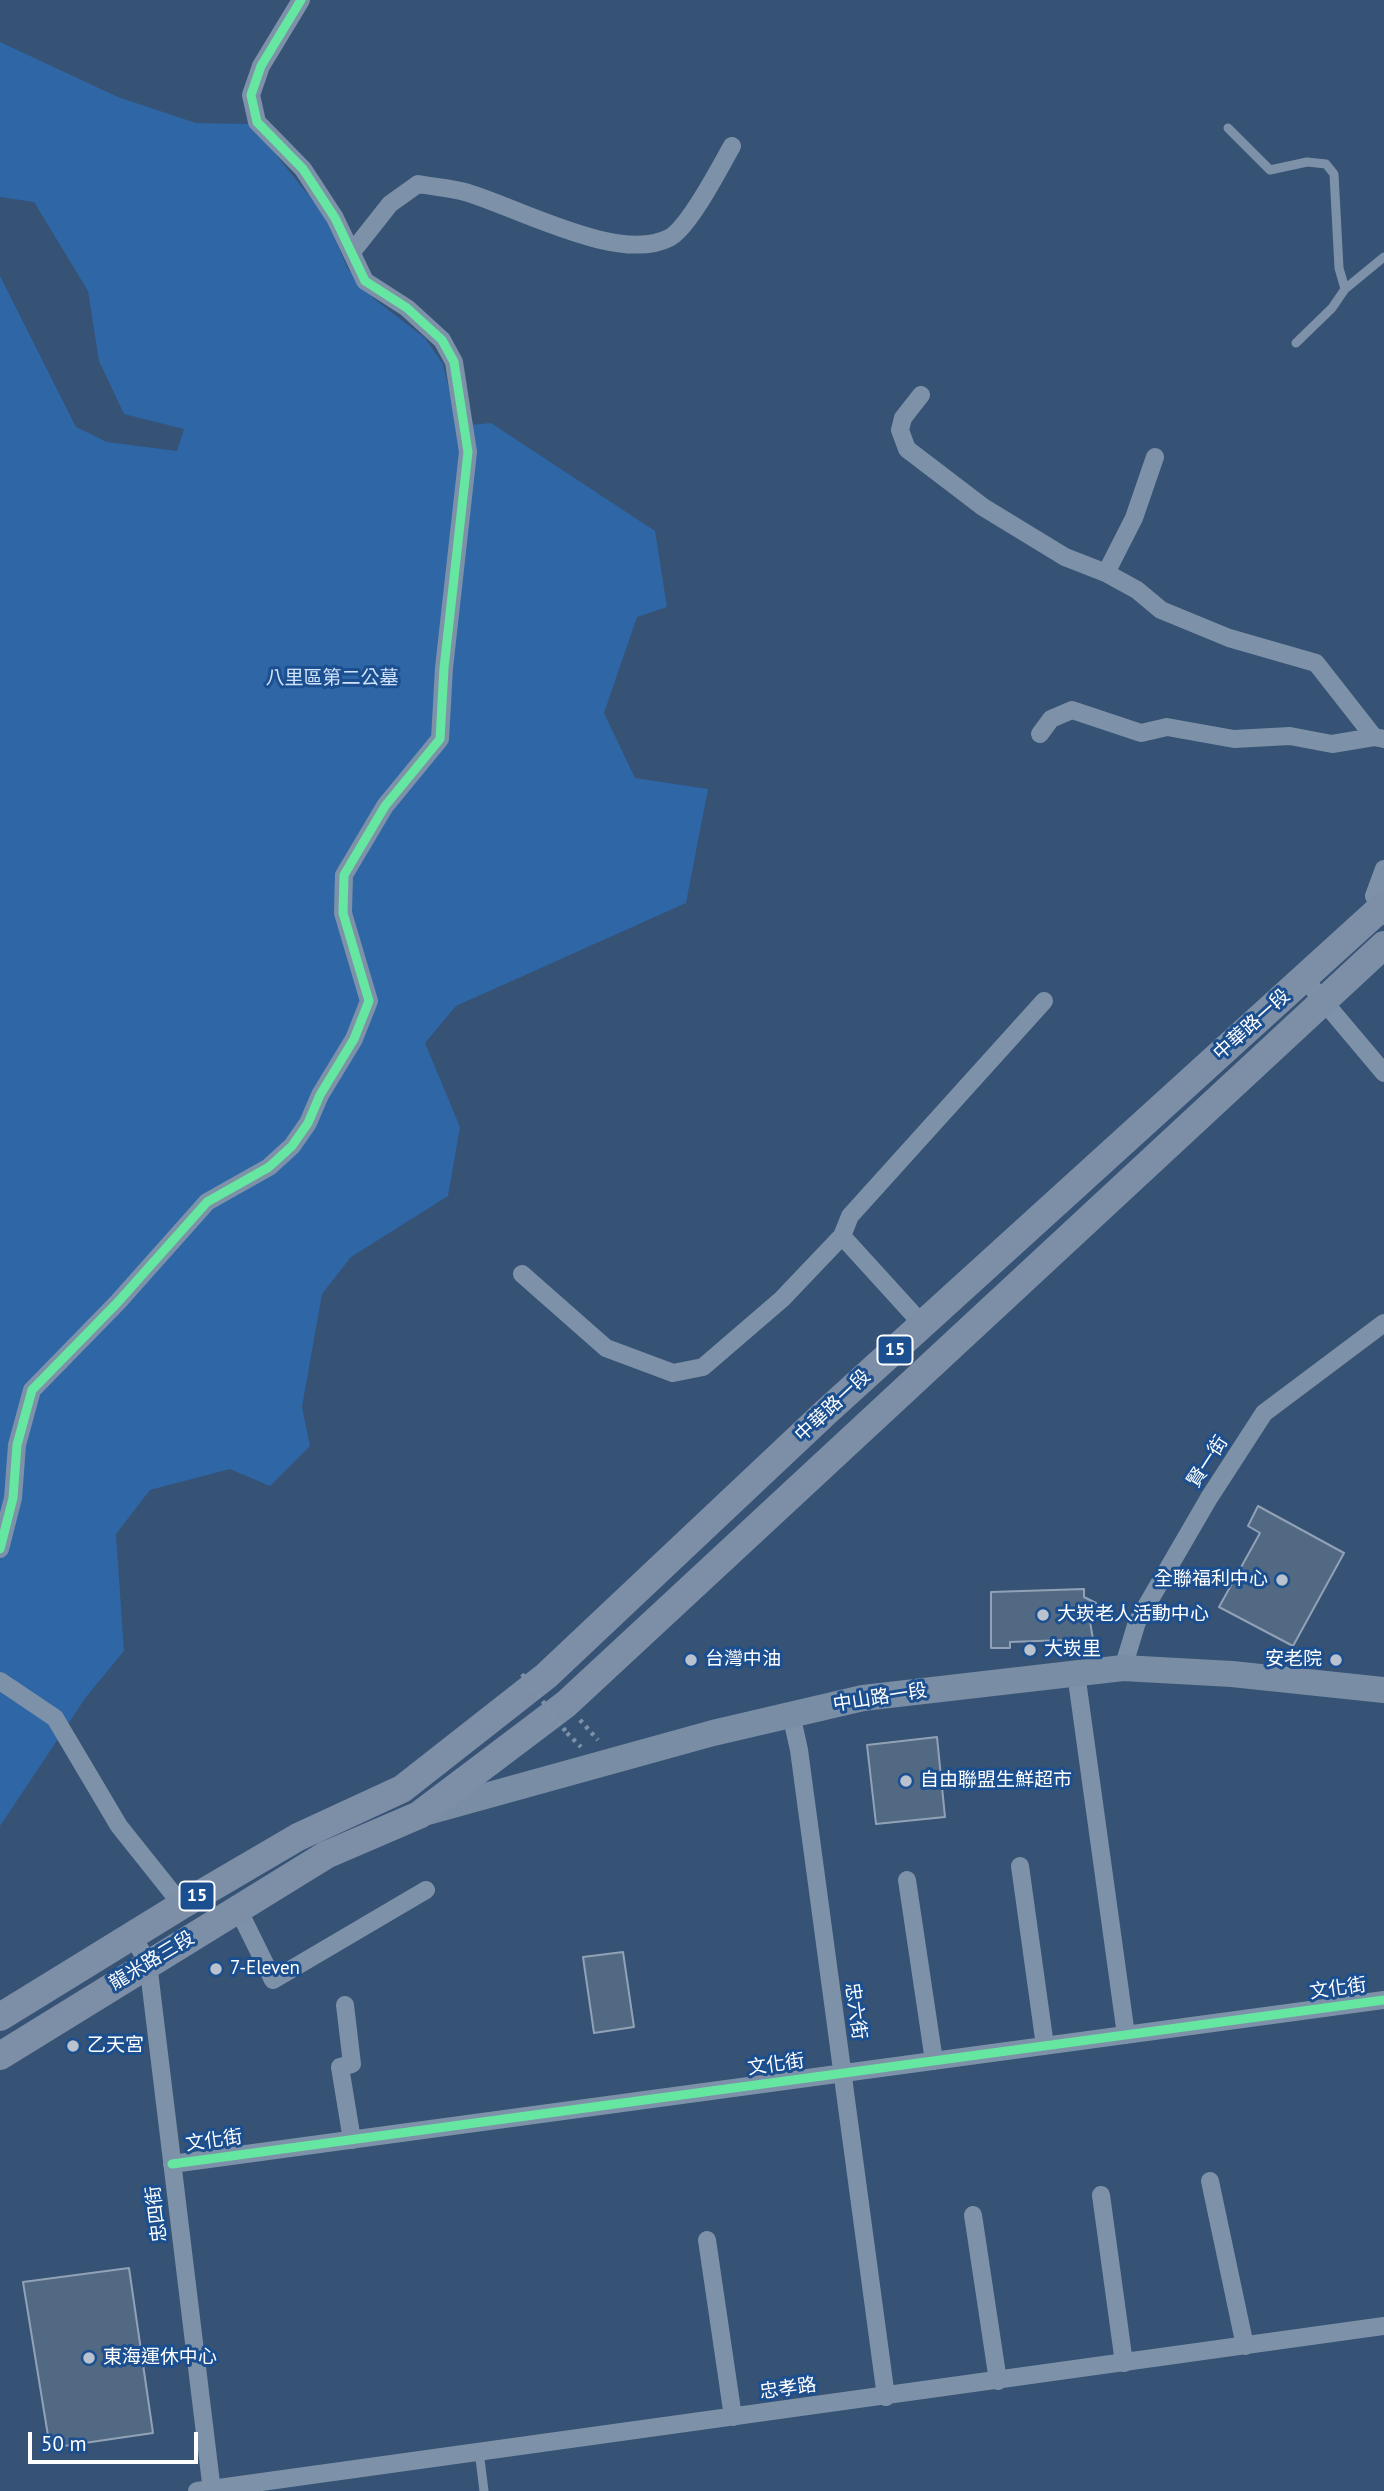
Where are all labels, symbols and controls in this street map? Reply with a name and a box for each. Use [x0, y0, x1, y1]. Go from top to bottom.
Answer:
park label: 八里區第二公墓 [266, 668, 398, 690]
street label: 中華路一段 [1209, 985, 1295, 1065]
road number: 15 [878, 1336, 912, 1364]
street label: 中華路一段 [790, 1365, 876, 1447]
street label: 賢一街 [1183, 1432, 1233, 1492]
place label: 全聯福利中心 [1154, 1569, 1268, 1591]
marker: 全聯福利中心 [1274, 1572, 1290, 1588]
place label: 大崁老人活動中心 [1057, 1604, 1209, 1626]
marker: 大崁老人活動中心 [1035, 1607, 1051, 1623]
place label: 大崁里 [1044, 1639, 1101, 1661]
marker: 大崁里 [1022, 1642, 1038, 1658]
place label: 台灣中油 [705, 1649, 781, 1671]
place label: 安老院 [1265, 1649, 1322, 1671]
marker: 台灣中油 [683, 1652, 699, 1668]
marker: 安老院 [1328, 1652, 1344, 1668]
street label: 中山路一段 [831, 1679, 929, 1717]
place label: 自由聯盟生鮮超市 [920, 1770, 1072, 1792]
marker: 自由聯盟生鮮超市 [898, 1773, 914, 1789]
road number: 15 [180, 1882, 214, 1910]
street label: 龍米路三段 [105, 1927, 199, 1995]
place label: 7-Eleven [230, 1958, 300, 1980]
marker: 7-Eleven [208, 1961, 224, 1977]
street label: 文化街 [1308, 1974, 1368, 2004]
street label: 忠六街 [840, 1981, 870, 2041]
place label: 乙天宮 [87, 2035, 144, 2057]
marker: 乙天宮 [65, 2038, 81, 2054]
street label: 文化街 [746, 2050, 806, 2080]
street label: 文化街 [184, 2126, 244, 2156]
street label: 忠四街 [142, 2184, 172, 2244]
place label: 東海運休中心 [103, 2347, 217, 2369]
marker: 東海運休中心 [81, 2350, 97, 2366]
street label: 忠孝路 [758, 2374, 818, 2404]
scale bar [32, 2418, 201, 2462]
text: 50 m [41, 2430, 87, 2457]

